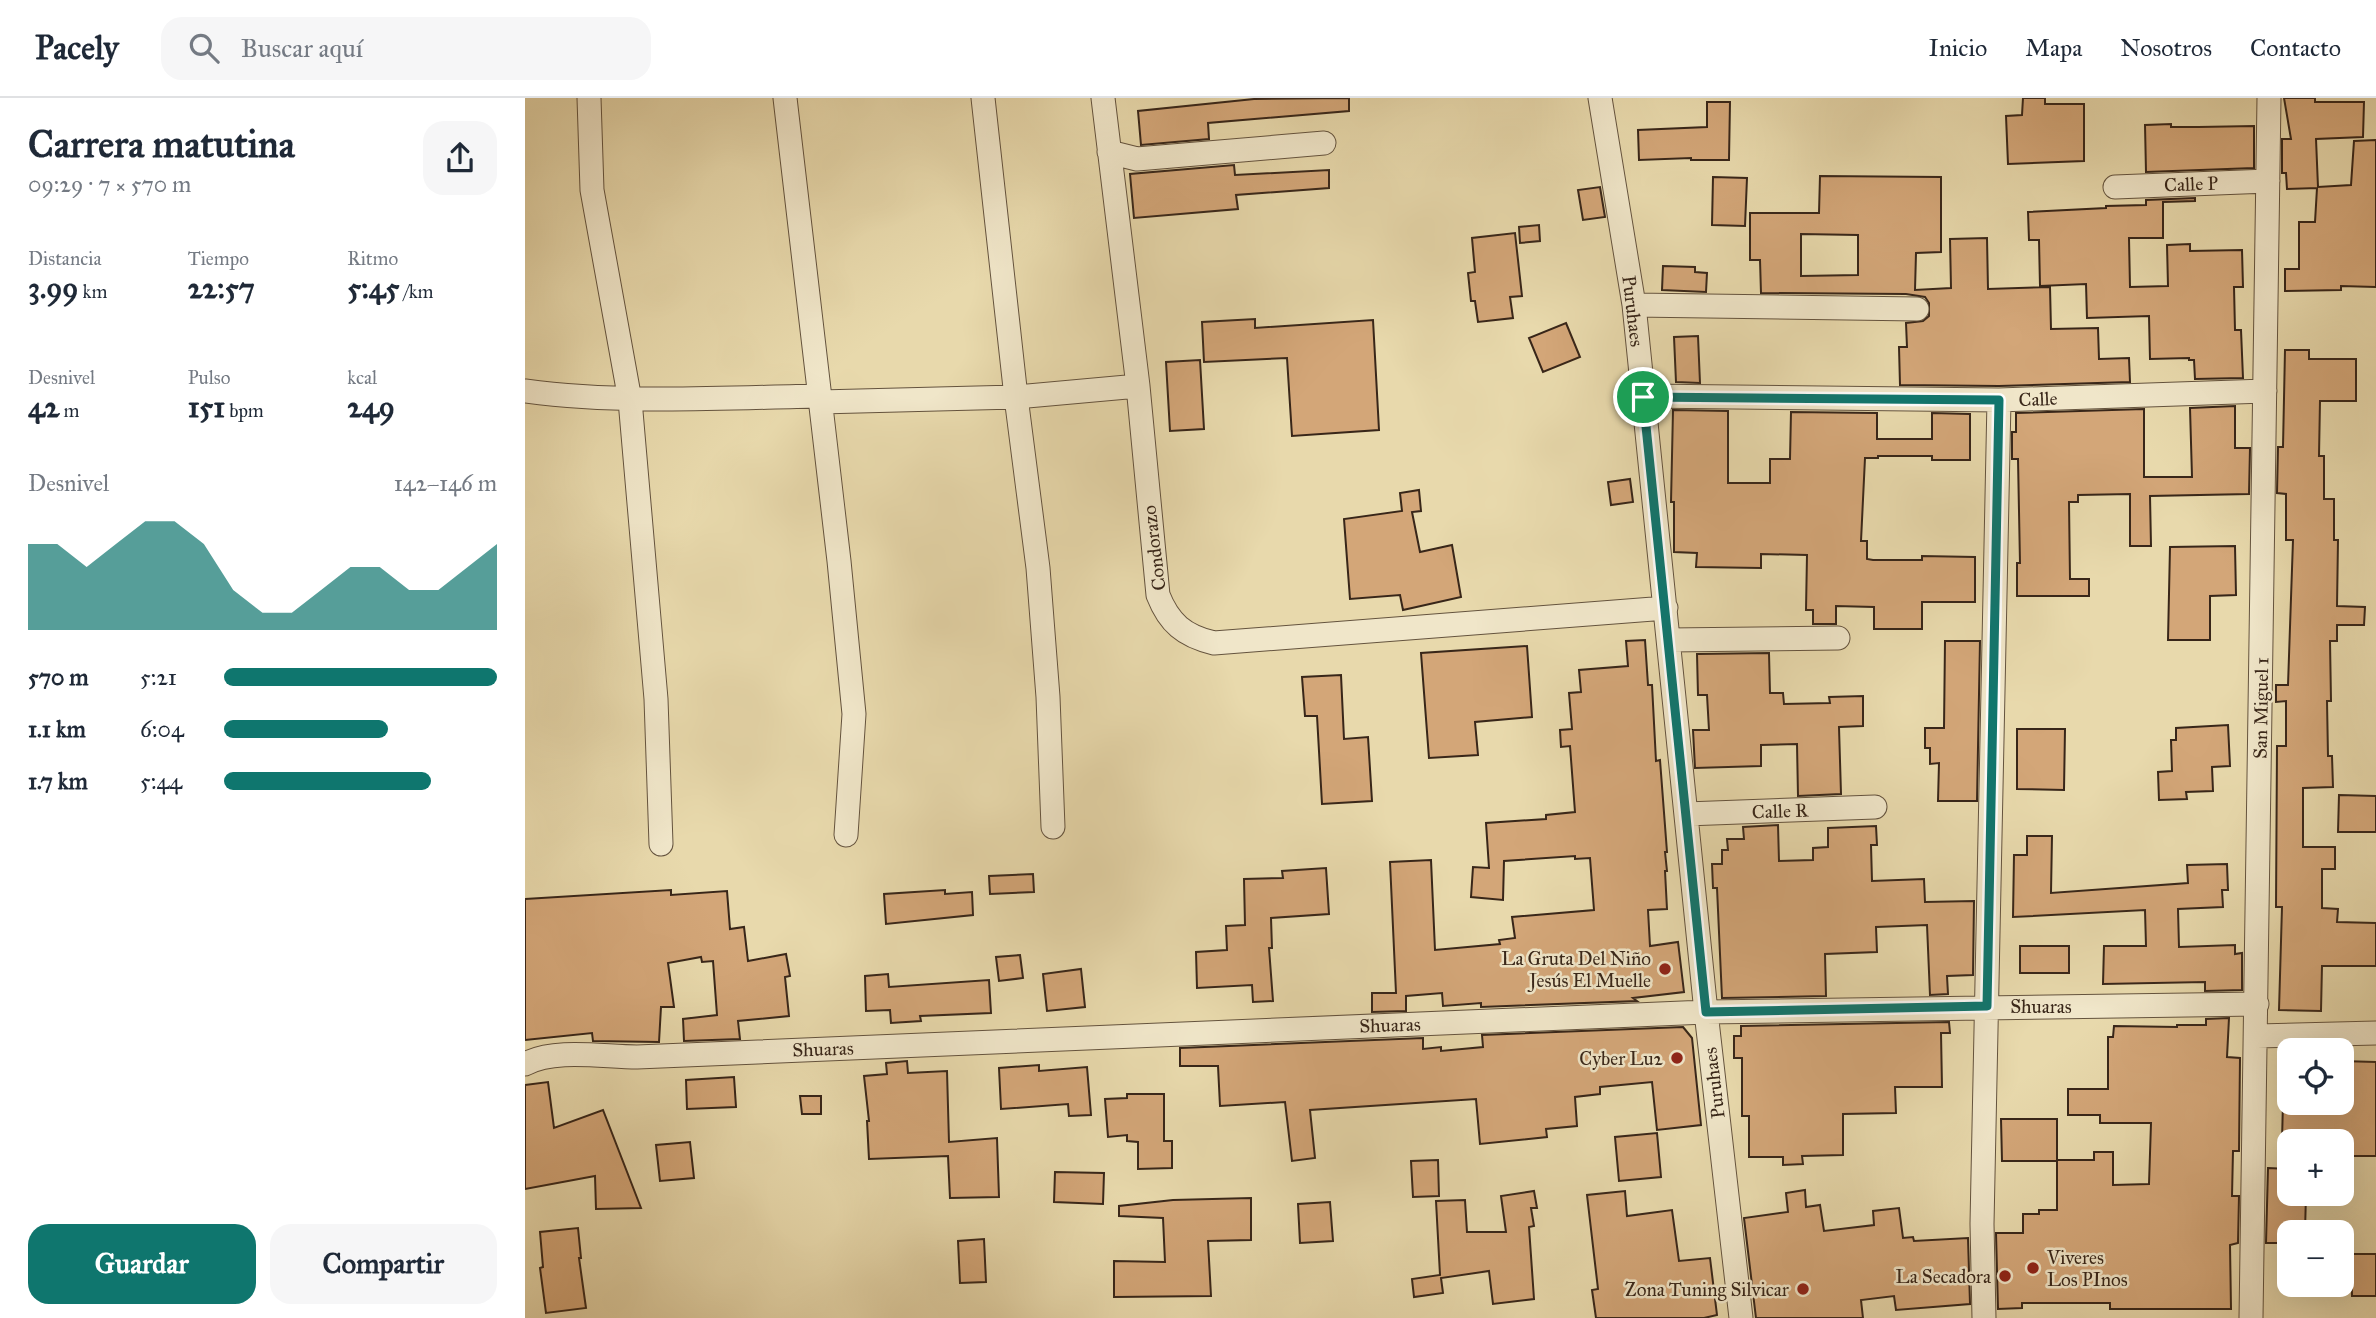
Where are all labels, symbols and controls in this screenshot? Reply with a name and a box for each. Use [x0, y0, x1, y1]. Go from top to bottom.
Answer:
search box [161, 17, 651, 80]
text: Pacely [35, 28, 119, 68]
icon: search [185, 29, 223, 67]
text: Buscar aquí [241, 32, 363, 64]
text: Inicio [1929, 33, 1987, 63]
text: Mapa [2025, 33, 2082, 63]
text: Nosotros [2120, 33, 2212, 63]
text: Contacto [2250, 33, 2341, 63]
text: Carrera matutina [28, 121, 295, 167]
button: share [423, 121, 497, 195]
text: 09:29 · 7 × 570 m [28, 170, 191, 198]
street label: Calle P [2164, 172, 2219, 196]
text: Distancia [28, 247, 101, 270]
text: Tiempo [188, 247, 249, 270]
text: Ritmo [347, 247, 398, 270]
text: 3.99 [28, 270, 78, 306]
text: 22:57 [188, 270, 255, 306]
text: 5:45 [347, 270, 400, 306]
street label: Puruhaes [1617, 274, 1649, 348]
text: km [78, 280, 107, 303]
text: /km [400, 280, 434, 303]
text: Desnivel [28, 366, 95, 389]
text: Pulso [188, 366, 230, 389]
text: kcal [347, 366, 377, 389]
pin [1613, 367, 1673, 427]
icon: arrive [1624, 378, 1662, 416]
street label: Calle [2018, 387, 2058, 411]
text: 42 [28, 389, 60, 425]
text: 151 [188, 389, 225, 425]
text: 249 [347, 389, 395, 425]
text: m [60, 399, 80, 422]
text: bpm [225, 399, 264, 422]
text: Desnivel [28, 469, 109, 497]
text: 142–146 m [394, 469, 497, 497]
street label: Condorazo [1137, 504, 1171, 592]
street label: San Miguel 1 [2249, 657, 2274, 759]
text: 570 m [28, 663, 89, 691]
text: 5:21 [140, 663, 177, 691]
text: 1.1 km [28, 715, 86, 743]
text: 6:04 [140, 715, 184, 743]
text: 1.7 km [28, 767, 88, 795]
text: 5:44 [140, 767, 182, 795]
street label: Calle R [1751, 798, 1809, 823]
place label: La Gruta Del Niño Jesús El Muelle [1501, 947, 1651, 993]
marker: La Gruta Del Niño Jesús El Muelle [1657, 961, 1673, 977]
street label: Shuaras [2010, 995, 2072, 1018]
street label: Shuaras [1359, 1012, 1421, 1038]
street label: Shuaras [792, 1036, 854, 1062]
map controls [2277, 1038, 2354, 1297]
button: locate [2277, 1038, 2354, 1115]
street label: Puruhaes [1698, 1046, 1730, 1120]
place label: Cyber Lu2 [1579, 1047, 1664, 1070]
marker: Cyber Lu2 [1669, 1050, 1685, 1066]
button: + [2277, 1129, 2354, 1206]
button: − [2277, 1220, 2354, 1297]
button: Guardar [28, 1224, 256, 1304]
button: Compartir [270, 1224, 497, 1304]
place label: Viveres Los PInos [2046, 1246, 2128, 1291]
marker: Viveres Los PInos [2025, 1260, 2041, 1276]
place label: La Secadora [1896, 1265, 1992, 1288]
marker: La Secadora [1997, 1268, 2013, 1284]
place label: Zona Tuning Silvicar [1625, 1278, 1790, 1302]
marker: Zona Tuning Silvicar [1795, 1281, 1811, 1297]

